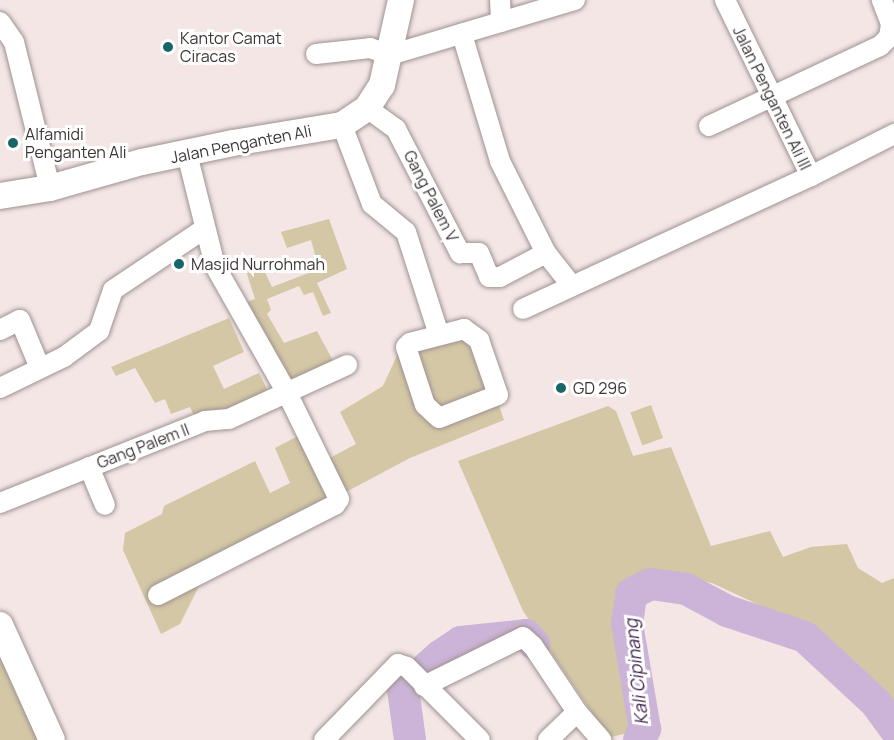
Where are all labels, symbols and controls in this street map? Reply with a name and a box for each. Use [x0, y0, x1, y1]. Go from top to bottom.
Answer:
street label: Jalan Penganten Ali III [729, 23, 815, 173]
place label: Kantor Camat Ciracas [180, 28, 282, 66]
marker: Kantor Camat Ciracas [161, 40, 175, 54]
street label: Jalan Penganten Ali [169, 121, 313, 167]
place label: Alfamidi Penganten Ali [25, 124, 127, 162]
marker: Alfamidi Penganten Ali [6, 136, 20, 150]
street label: Gang Palem V [400, 147, 462, 245]
place label: Masjid Nurrohmah [191, 254, 325, 274]
marker: Masjid Nurrohmah [172, 257, 186, 271]
place label: GD 296 [573, 378, 627, 398]
marker: GD 296 [554, 381, 568, 395]
street label: Gang Palem II [94, 420, 192, 472]
water label: Kali Cipinang [620, 618, 652, 726]

